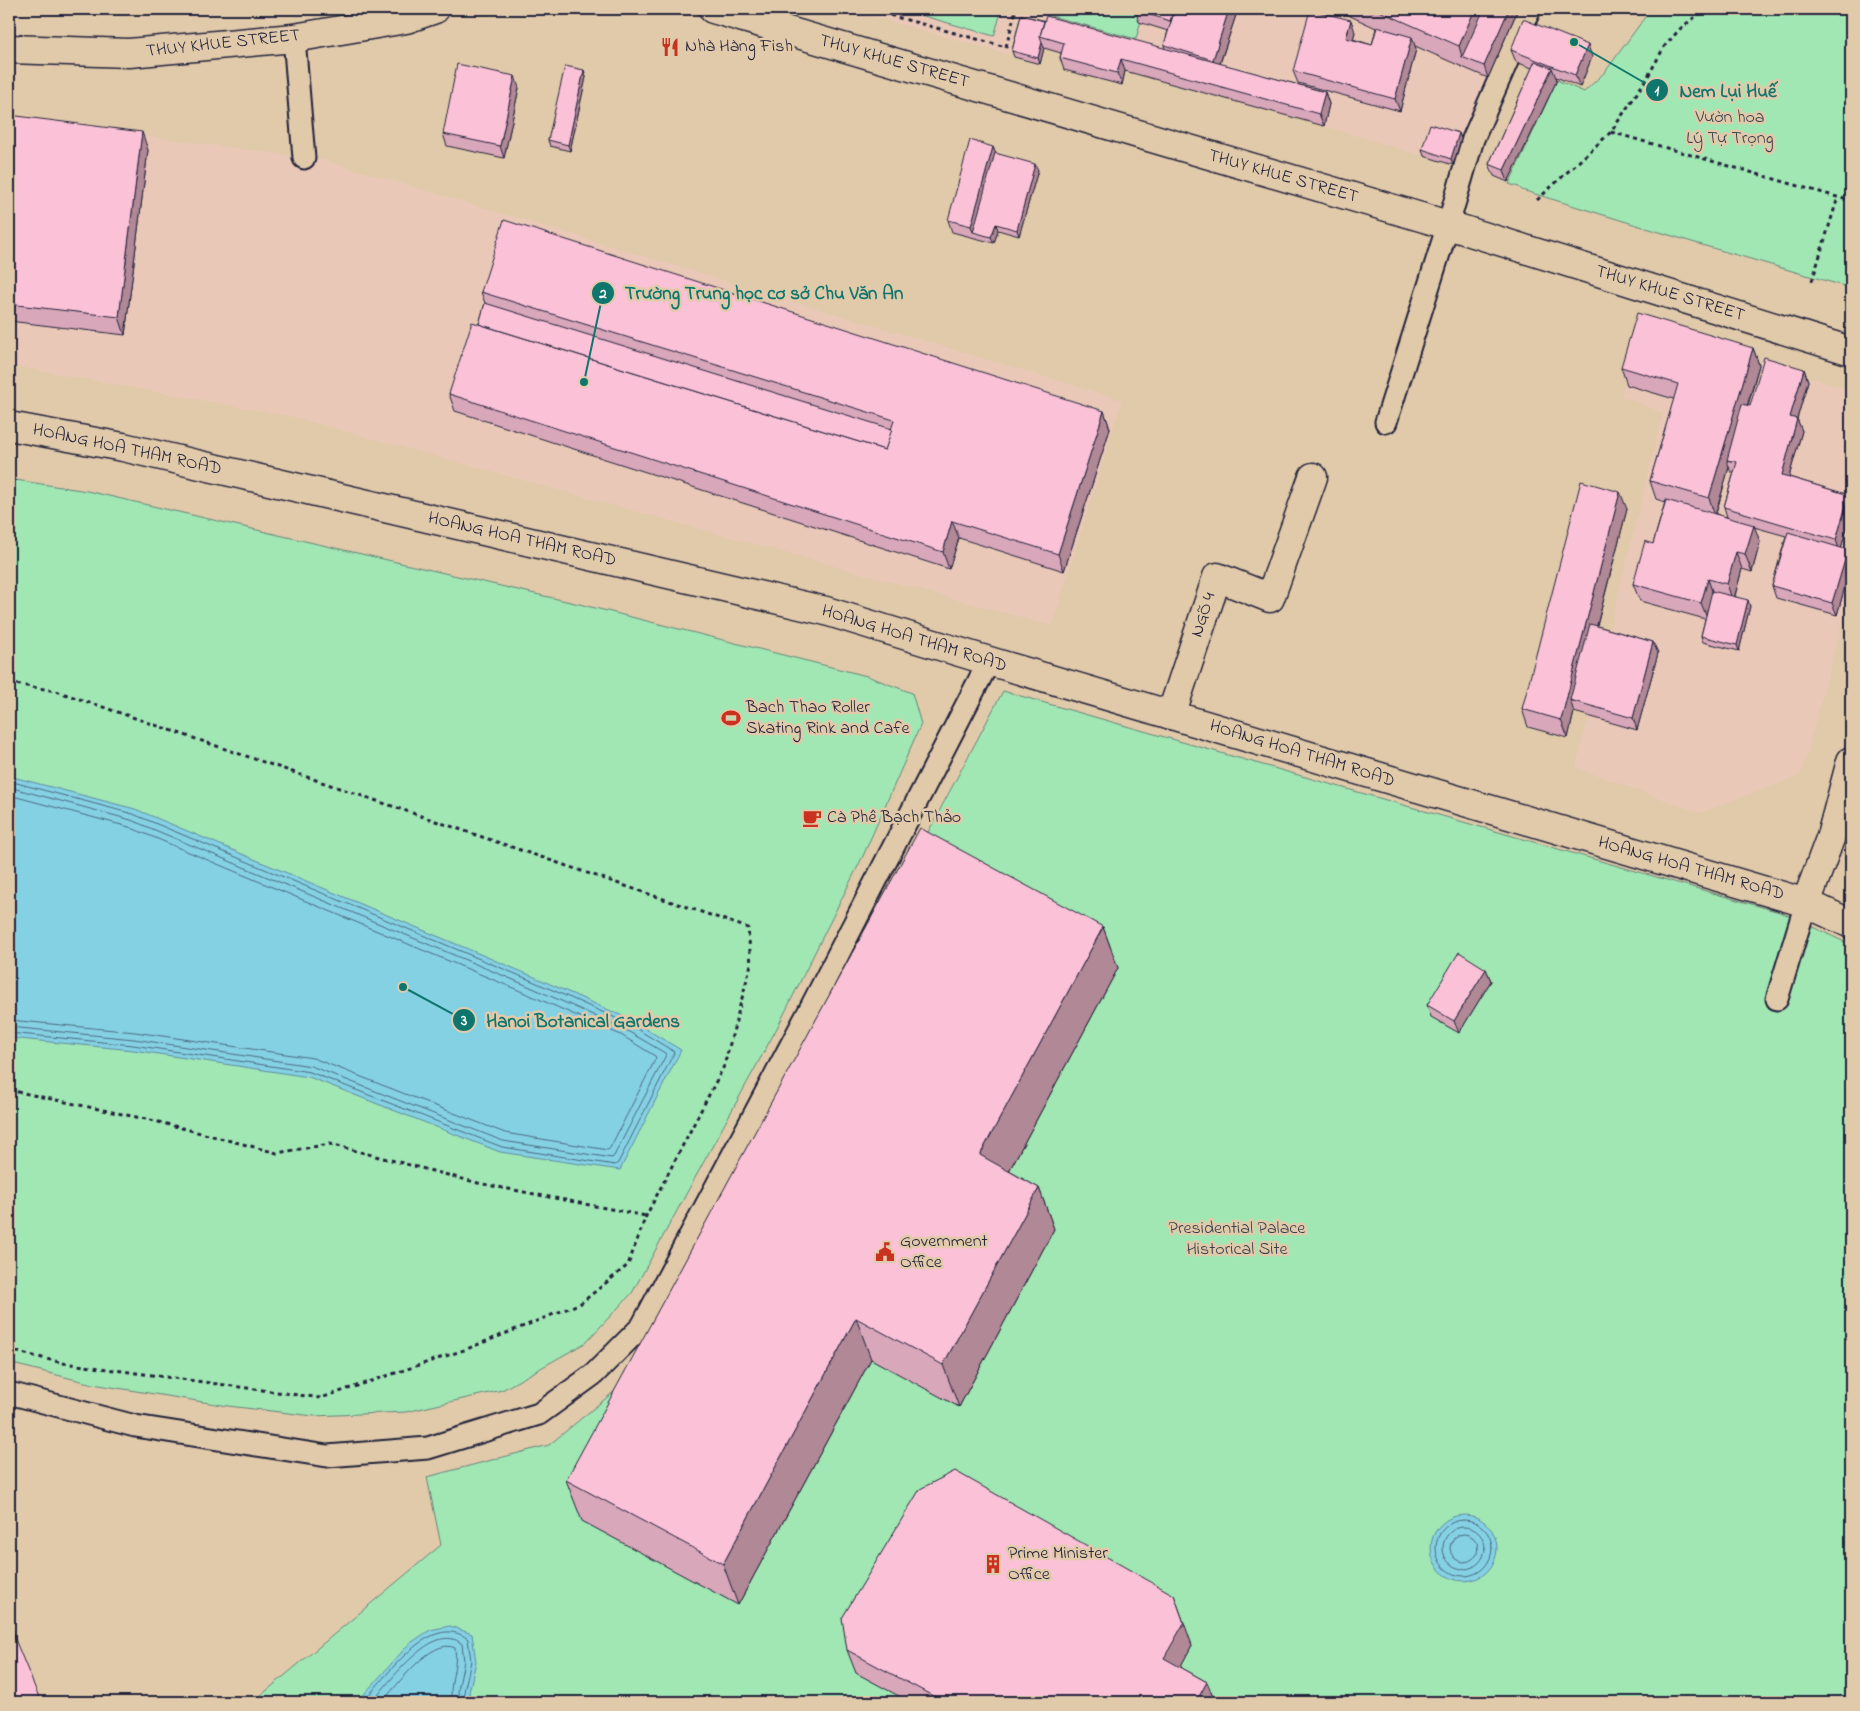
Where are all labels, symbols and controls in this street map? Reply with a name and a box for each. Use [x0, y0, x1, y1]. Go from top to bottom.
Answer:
street label: THUY KHUE STREET [145, 23, 301, 65]
street label: THUY KHUE STREET [816, 28, 972, 96]
place label: Nhà Hàng Fish [685, 34, 793, 61]
restaurant icon: Nhà Hàng Fish [659, 36, 681, 58]
callout: Nem Lụi Huế [1644, 73, 1786, 107]
text: Nem Lụi Huế [1679, 79, 1779, 106]
text: 1 [1655, 80, 1660, 102]
park label: Vườn hoa Lý Tự Trọng [1686, 105, 1774, 153]
street label: THUY KHUE STREET [1205, 143, 1361, 211]
street label: THUY KHUE STREET [1592, 259, 1748, 329]
callout: Trường Trung học cơ sở Chu Văn An [590, 276, 914, 310]
text: Trường Trung học cơ sở Chu Văn An [625, 281, 903, 310]
text: 2 [598, 283, 607, 305]
street label: HOANG HOA THAM ROAD [30, 417, 224, 483]
street label: HOANG HOA THAM ROAD [425, 506, 619, 574]
street label: NGÕ 4 [1185, 589, 1224, 641]
street label: HOANG HOA THAM ROAD [818, 598, 1010, 680]
place label: Bach Thao Roller Skating Rink and Cafe [745, 695, 911, 743]
sports icon: Bach Thao Roller Skating Rink and Cafe [720, 707, 742, 729]
street label: HOANG HOA THAM ROAD [1206, 713, 1398, 795]
place label: Cà Phê Bạch Thảo [827, 805, 961, 831]
cafe icon: Cà Phê Bạch Thảo [801, 807, 823, 829]
street label: HOANG HOA THAM ROAD [1595, 830, 1787, 908]
callout: Hanoi Botanical Gardens [452, 1003, 690, 1037]
text: Hanoi Botanical Gardens [486, 1009, 680, 1036]
text: 3 [460, 1010, 467, 1032]
park label: Presidential Palace Historical Site [1169, 1216, 1306, 1263]
place label: Government Office [900, 1229, 988, 1276]
public building icon: Government Office [874, 1241, 896, 1263]
place label: Prime Minister Office [1008, 1541, 1108, 1588]
building icon: Prime Minister Office [982, 1553, 1004, 1575]

